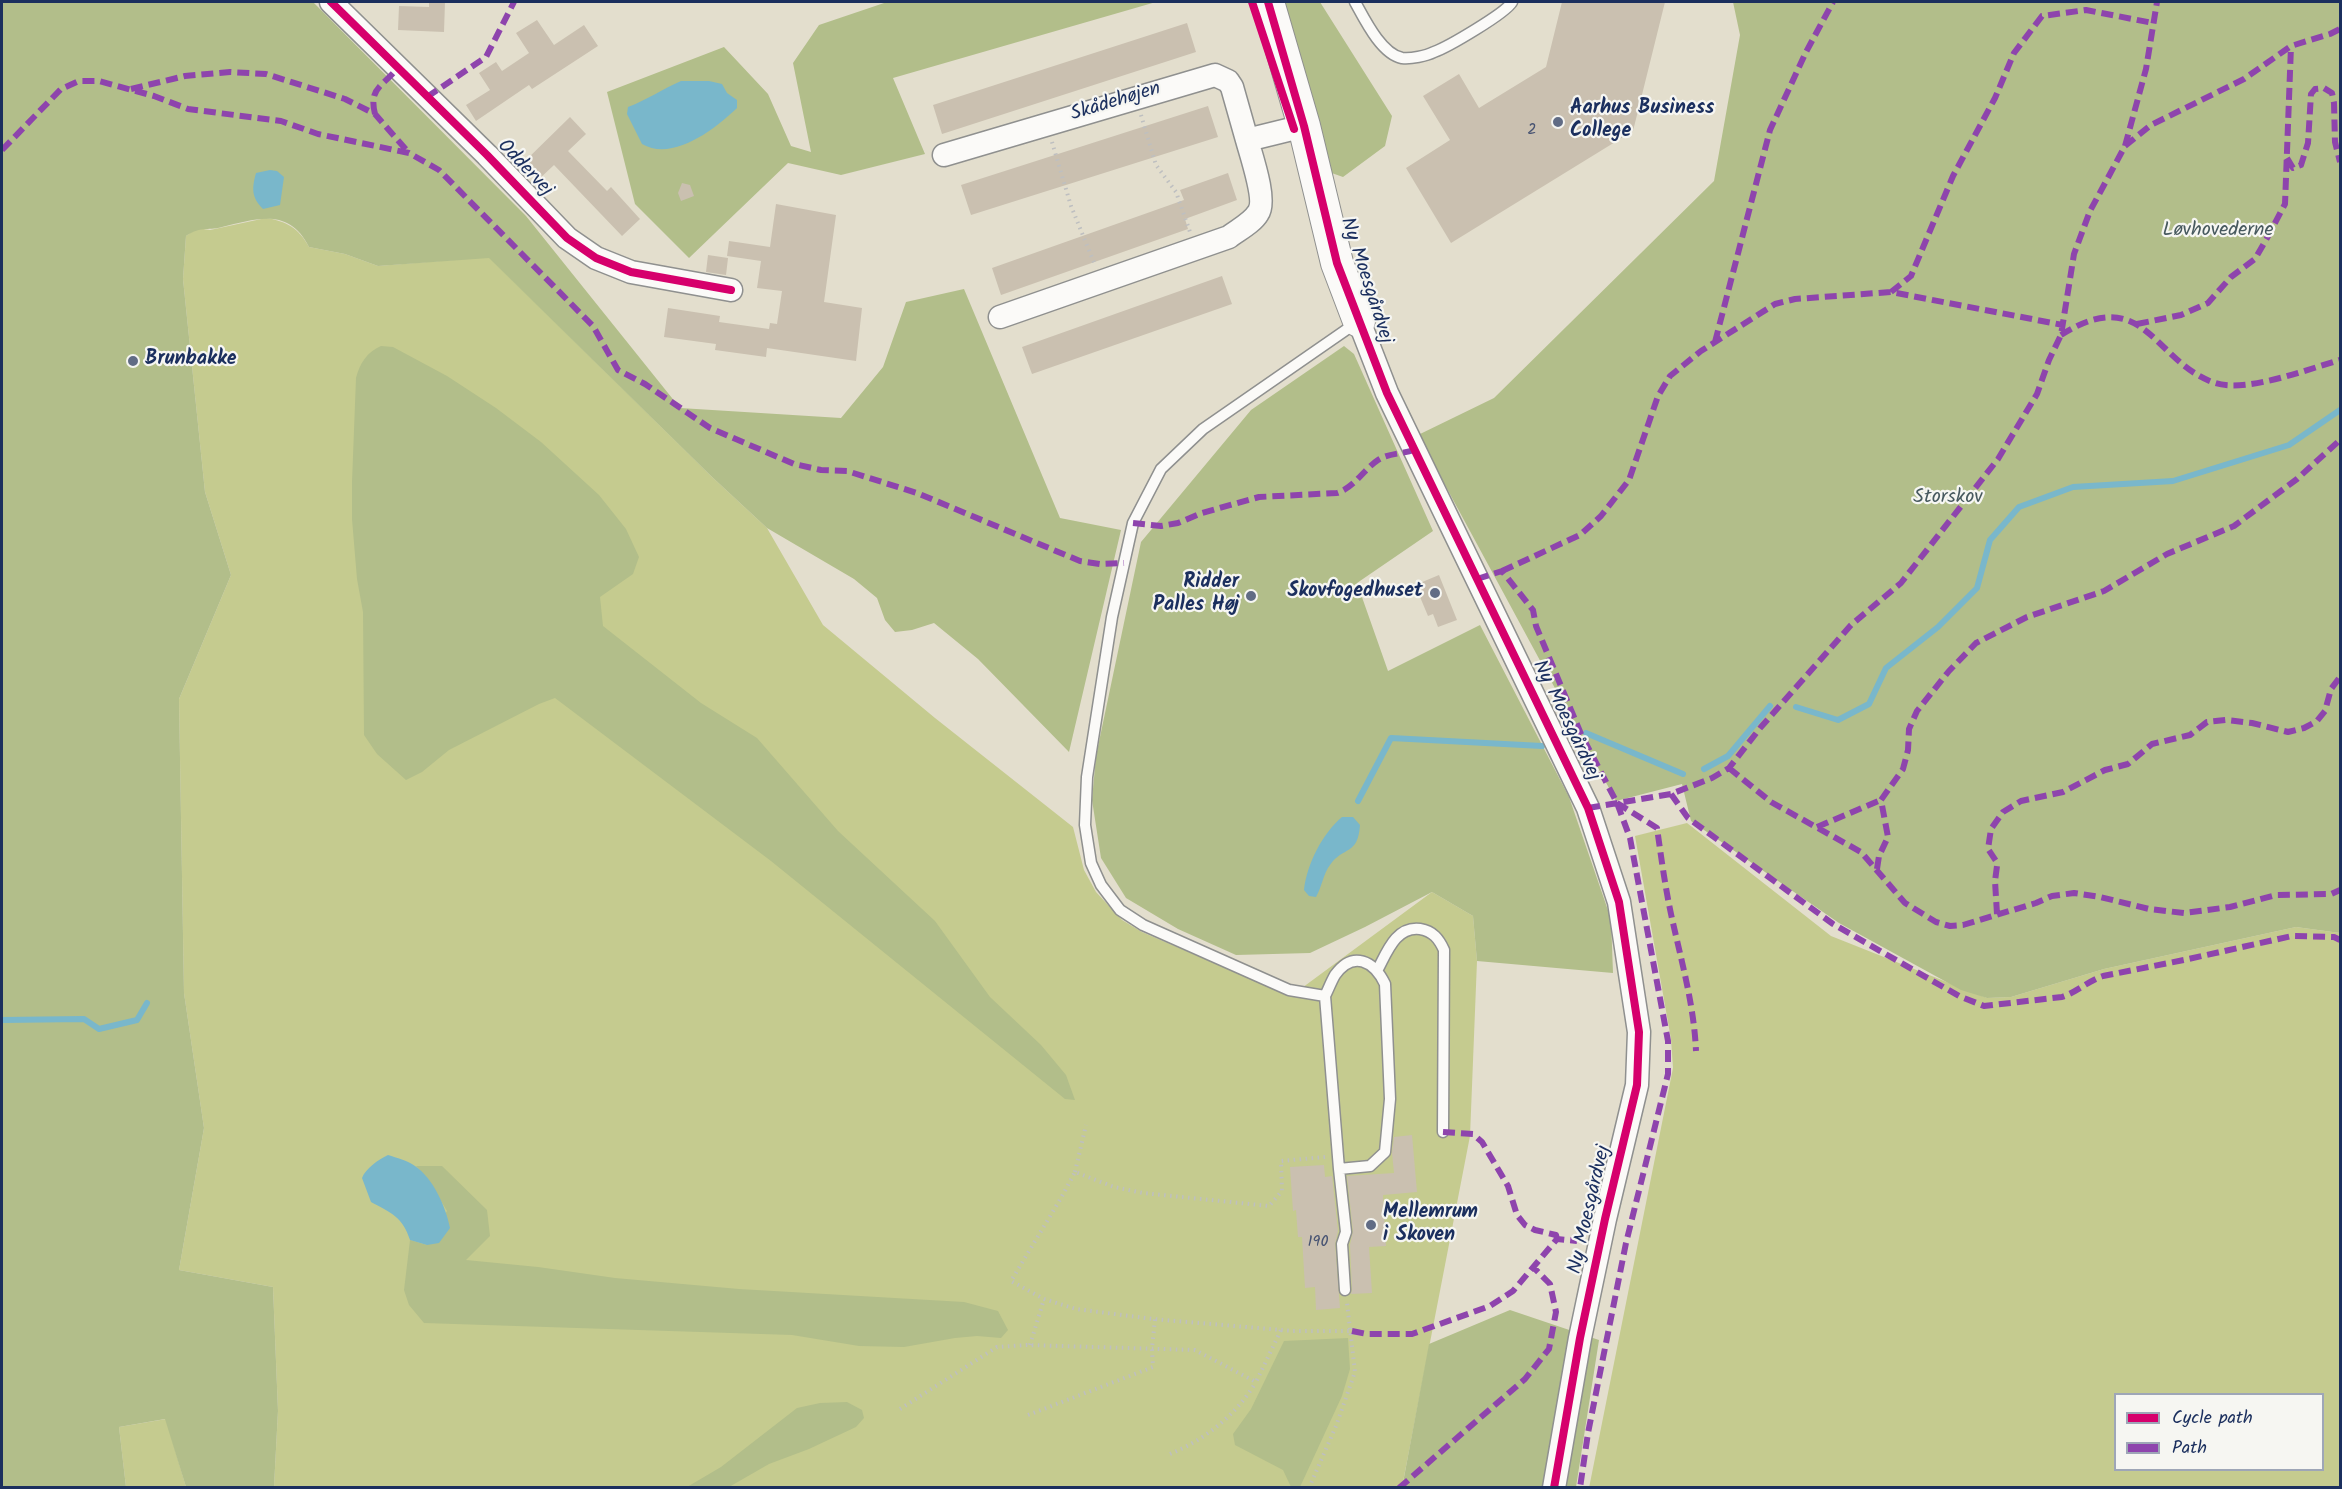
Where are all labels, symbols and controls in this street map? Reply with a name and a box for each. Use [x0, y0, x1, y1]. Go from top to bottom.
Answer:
street label: Skådehøjen [1068, 78, 1164, 128]
place label: Aarhus Business College [1570, 98, 1714, 145]
marker: Aarhus Business College [1551, 115, 1565, 129]
house number: 2 [1527, 121, 1537, 141]
street label: Oddervej [491, 135, 557, 203]
street label: Ny Moesgårdvej [1333, 215, 1397, 347]
park label: Løvhovederne [2163, 220, 2273, 244]
place label: Brunbakke [145, 349, 237, 373]
marker: Brunbakke [126, 354, 140, 368]
park label: Storskov [1913, 487, 1983, 511]
place label: Ridder Palles Høj [1153, 572, 1239, 619]
place label: Skovfogedhuset [1287, 581, 1423, 605]
marker: Skovfogedhuset [1428, 586, 1442, 600]
marker: Ridder Palles Høj [1244, 589, 1258, 603]
street label: Ny Moesgårdvej [1525, 657, 1605, 785]
street label: Ny Moesgårdvej [1565, 1143, 1617, 1277]
place label: Mellemrum i Skoven [1383, 1202, 1478, 1249]
marker: Mellemrum i Skoven [1364, 1218, 1378, 1232]
house number: 190 [1308, 1233, 1328, 1253]
legend [2114, 1393, 2324, 1471]
text: Cycle path [2172, 1404, 2253, 1433]
text: Path [2172, 1434, 2207, 1463]

